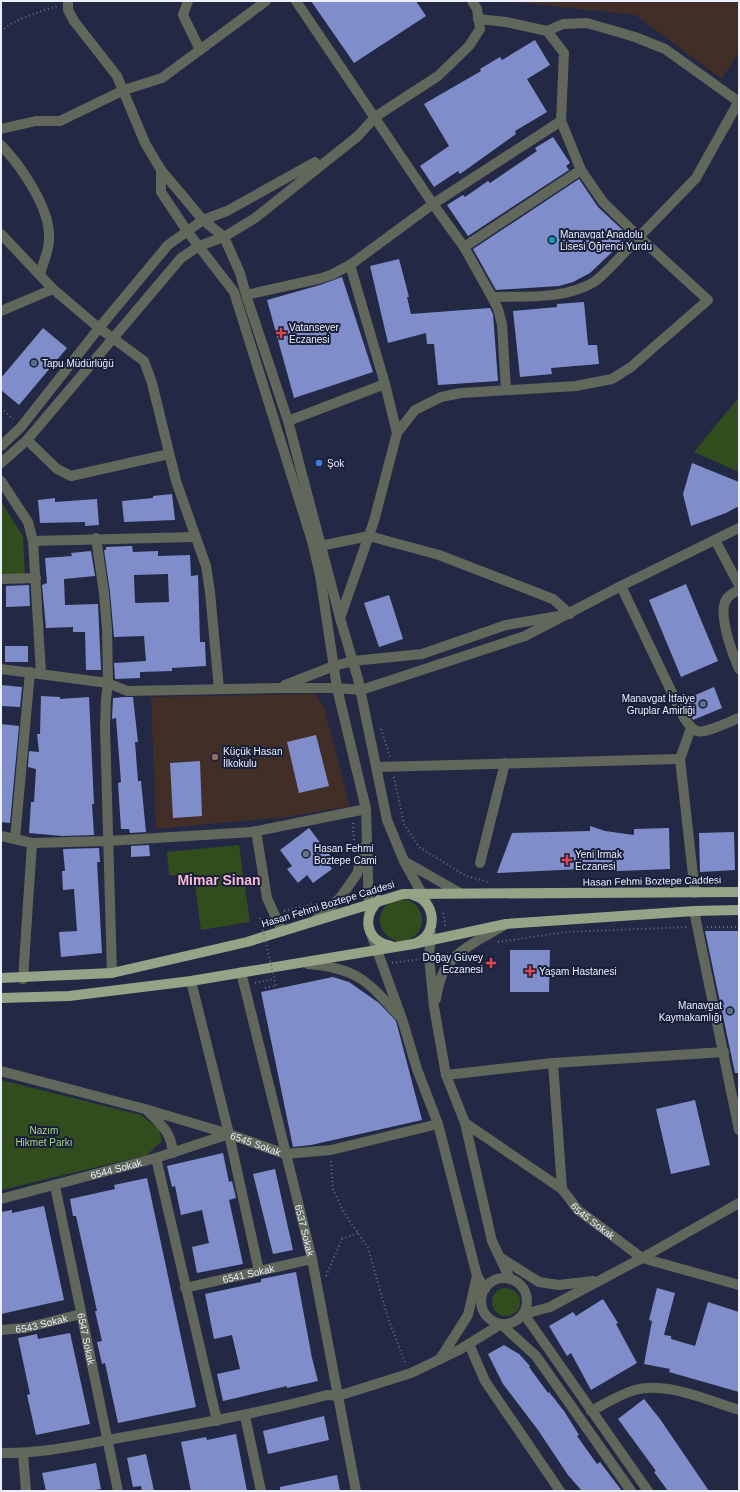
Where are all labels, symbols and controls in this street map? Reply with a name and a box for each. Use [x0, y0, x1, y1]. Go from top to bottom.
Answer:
place label: Manavgat Anadolu Lisesi Öğrenci Yurdu [560, 229, 652, 252]
marker: Manavgat Anadolu Lisesi Öğrenci Yurdu [547, 235, 557, 245]
place label: Vatansever Eczanesi [289, 322, 340, 345]
marker: Vatansever Eczanesi [276, 328, 286, 338]
marker: Tapu Müdürlüğü [29, 358, 39, 368]
place label: Tapu Müdürlüğü [42, 358, 114, 369]
marker: Şok [314, 458, 324, 468]
place label: Şok [327, 458, 345, 469]
place label: Manavgat İtfaiye Gruplar Amirliği [622, 692, 695, 716]
marker: Manavgat İtfaiye Gruplar Amirliği [698, 699, 708, 709]
place label: Küçük Hasan İlkokulu [223, 746, 282, 769]
marker: Küçük Hasan İlkokulu [210, 752, 220, 762]
place label: Hasan Fehmi Boztepe Cami [314, 843, 377, 866]
marker: Hasan Fehmi Boztepe Cami [301, 849, 311, 859]
place label: Yeni Irmak Eczanesi [575, 849, 623, 872]
marker: Yeni Irmak Eczanesi [562, 855, 572, 865]
district label: Mimar Sinan [177, 872, 261, 888]
street label: Hasan Fehmi Boztepe Caddesi [583, 874, 721, 888]
street label: Hasan Fehmi Boztepe Caddesi [260, 879, 396, 929]
place label: Doğay Güvey Eczanesi [422, 952, 483, 975]
marker: Doğay Güvey Eczanesi [486, 958, 496, 968]
marker: Yaşam Hastanesi [524, 965, 536, 977]
place label: Yaşam Hastanesi [539, 966, 617, 977]
place label: Manavgat Kaymakamlığı [659, 1000, 722, 1023]
marker: Manavgat Kaymakamlığı [725, 1006, 735, 1016]
park label: Nazım Hikmet Parkı [15, 1125, 73, 1148]
street label: 6545 Sokak [229, 1129, 283, 1158]
street label: 6544 Sokak [89, 1156, 144, 1181]
street label: 6545 Sokak [569, 1200, 618, 1242]
street label: 6537 Sokak [293, 1203, 317, 1258]
street label: 6541 Sokak [221, 1262, 276, 1285]
street label: 6543 Sokak [15, 1312, 69, 1334]
street label: 6547 Sokak [76, 1312, 97, 1367]

